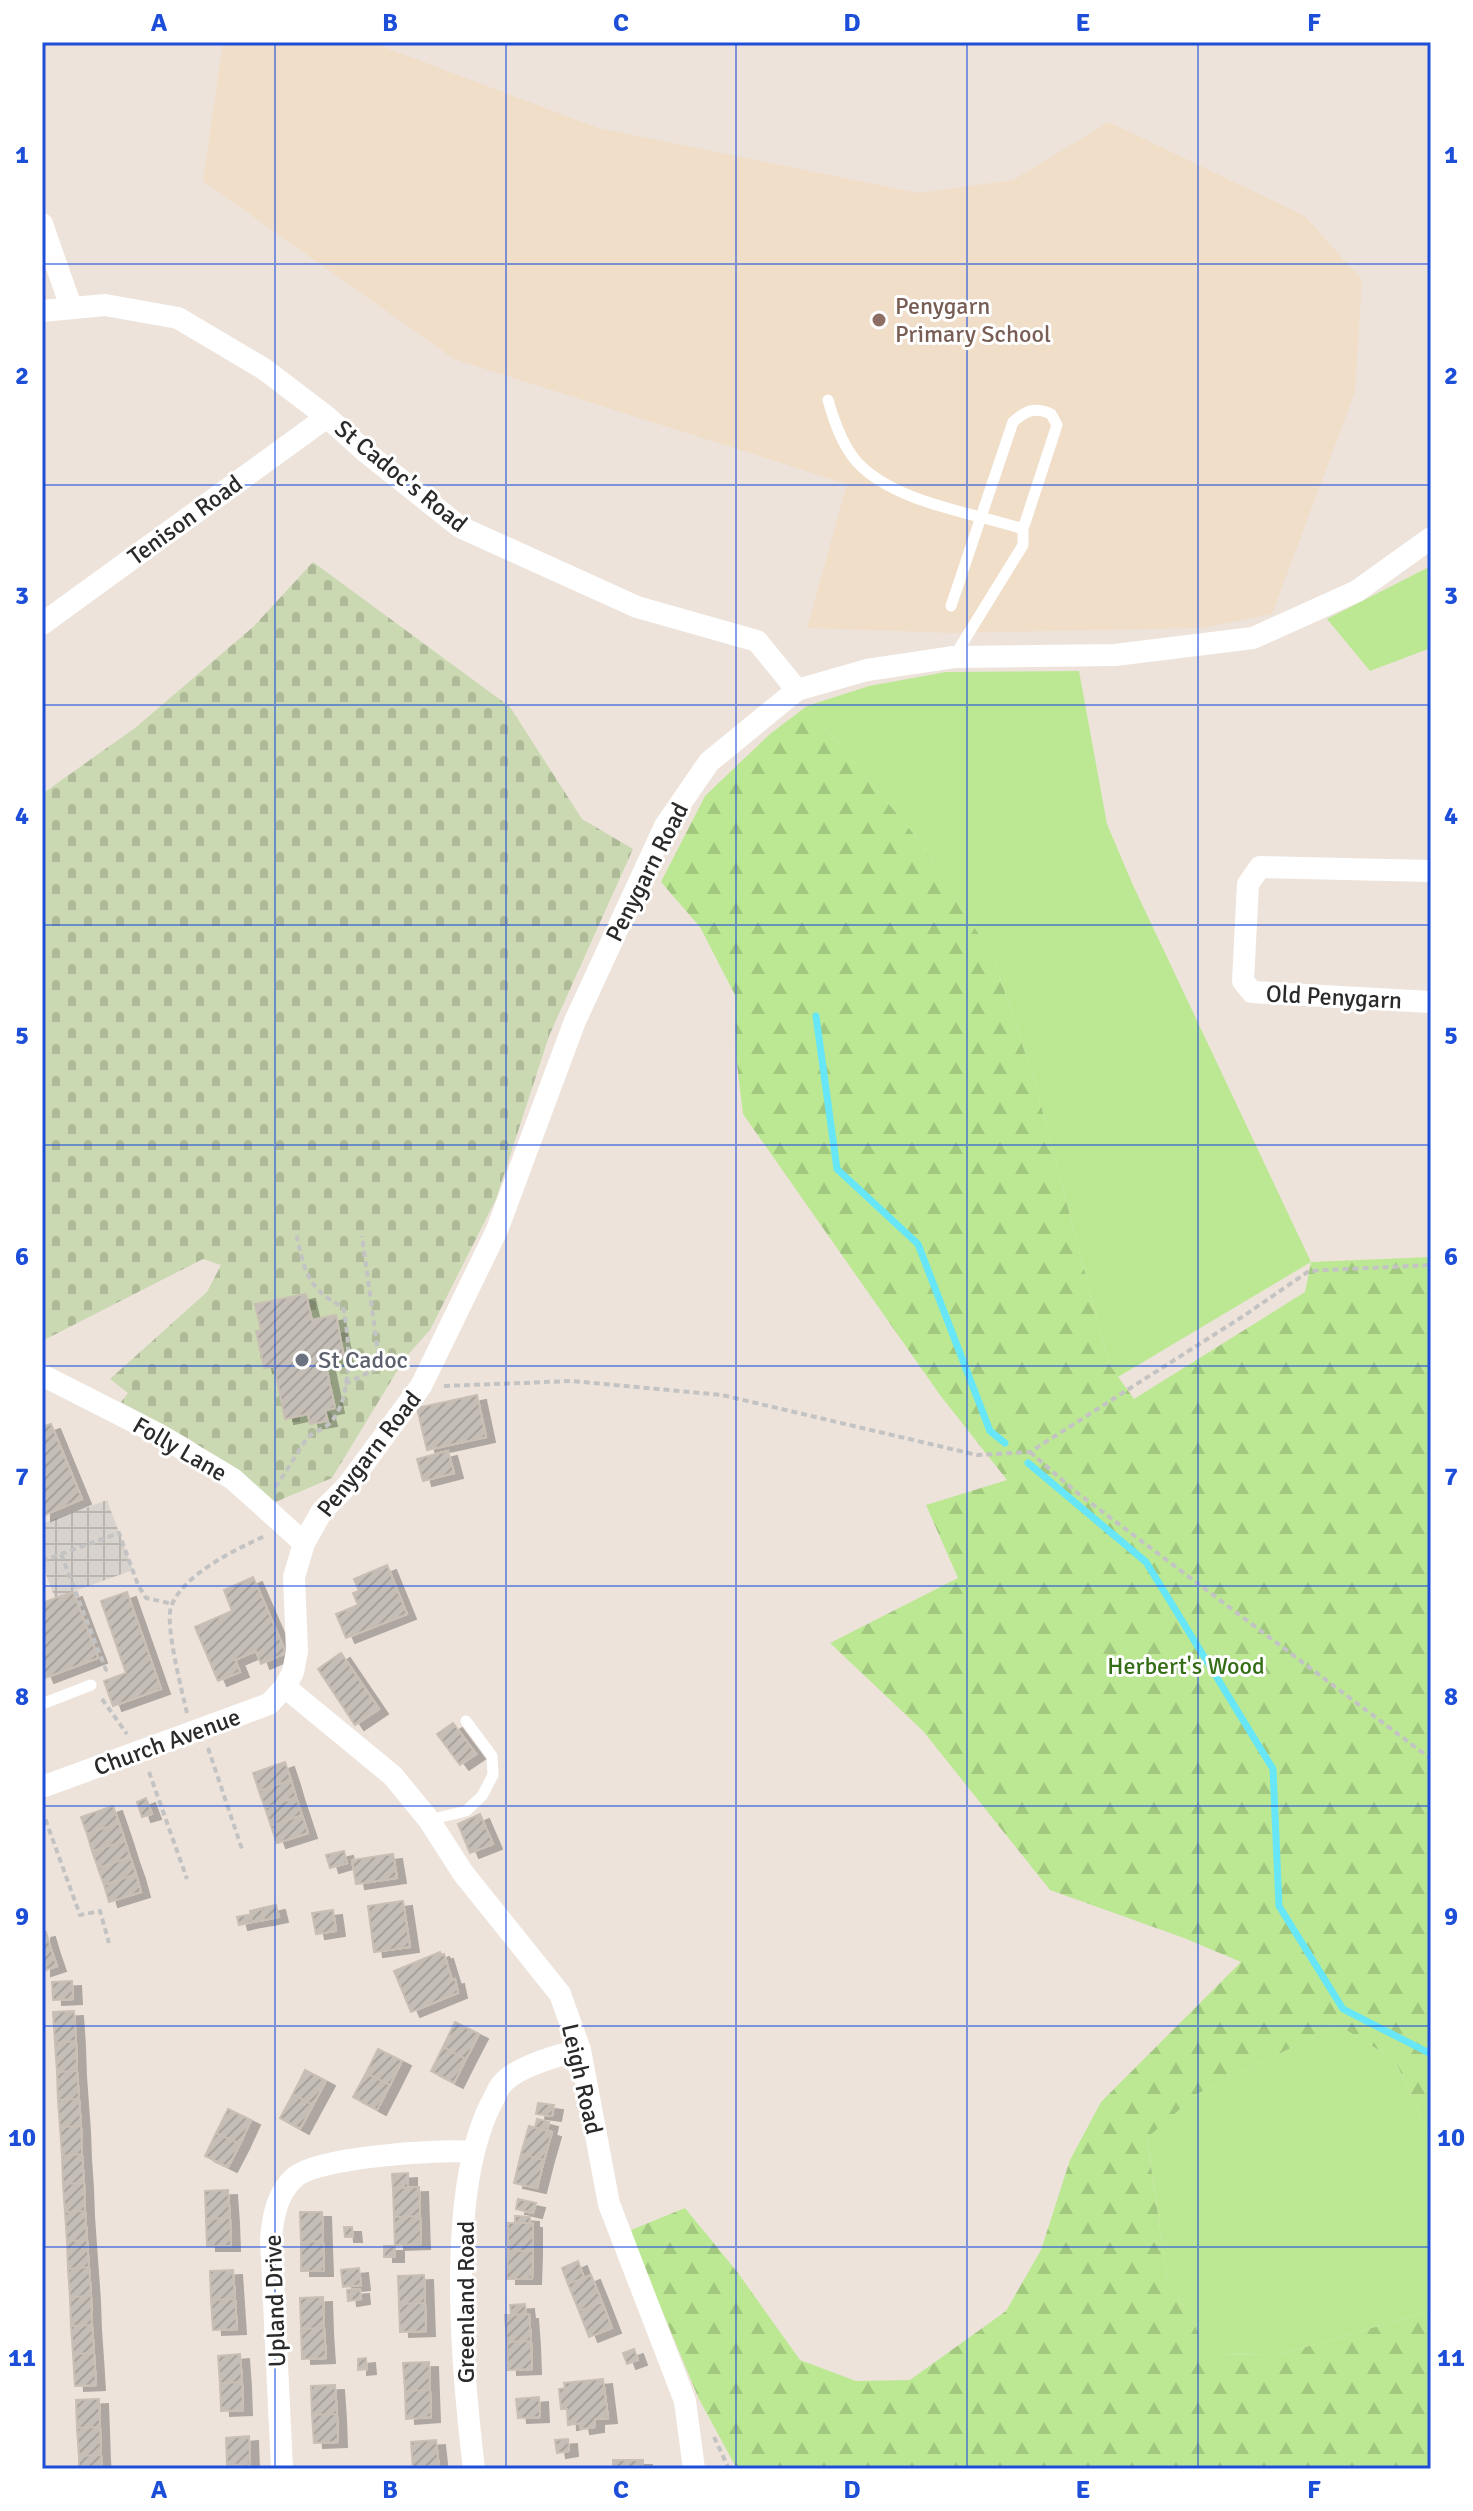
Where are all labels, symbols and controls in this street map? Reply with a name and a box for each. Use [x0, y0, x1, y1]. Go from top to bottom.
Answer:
text: A [151, 7, 168, 39]
text: B [382, 7, 398, 39]
text: C [613, 7, 629, 39]
text: D [843, 7, 861, 39]
text: E [1076, 7, 1090, 39]
text: F [1307, 7, 1321, 39]
text: 1 [15, 139, 29, 171]
text: 1 [1444, 139, 1458, 171]
place label: Penygarn Primary School [895, 291, 1051, 349]
marker: Penygarn Primary School [870, 311, 888, 329]
text: 2 [15, 360, 29, 392]
text: 2 [1444, 360, 1458, 392]
street label: St Cadoc's Road [329, 413, 473, 539]
street label: Tenison Road [122, 468, 248, 572]
text: 3 [15, 580, 29, 612]
text: 3 [1444, 580, 1458, 612]
street label: Penygarn Road [599, 797, 695, 947]
text: 4 [15, 800, 29, 832]
text: 4 [1444, 800, 1458, 832]
street label: Old Penygarn [1265, 978, 1403, 1016]
text: 5 [15, 1020, 29, 1052]
text: 5 [1444, 1020, 1458, 1052]
text: 6 [15, 1241, 29, 1273]
text: 6 [1444, 1241, 1458, 1273]
place label: St Cadoc [318, 1345, 408, 1375]
marker: St Cadoc [293, 1351, 311, 1369]
street label: Penygarn Road [310, 1385, 428, 1523]
street label: Folly Lane [128, 1410, 232, 1488]
text: 7 [15, 1461, 29, 1493]
text: 7 [1444, 1461, 1458, 1493]
park label: Herbert's Wood [1107, 1651, 1265, 1681]
text: 8 [15, 1681, 29, 1713]
text: 8 [1444, 1681, 1458, 1713]
street label: Church Avenue [90, 1702, 244, 1782]
text: 9 [15, 1901, 29, 1933]
text: 9 [1444, 1901, 1458, 1933]
street label: Leigh Road [555, 2021, 609, 2137]
text: 10 [8, 2122, 36, 2154]
text: 10 [1437, 2122, 1465, 2154]
street label: Greenland Road [451, 2221, 481, 2383]
street label: Upland Drive [258, 2234, 292, 2368]
text: 11 [8, 2342, 36, 2374]
text: 11 [1437, 2342, 1465, 2374]
text: A [151, 2474, 168, 2506]
text: B [382, 2474, 398, 2506]
text: C [613, 2474, 629, 2506]
text: D [843, 2474, 861, 2506]
text: E [1076, 2474, 1090, 2506]
text: F [1307, 2474, 1321, 2506]

